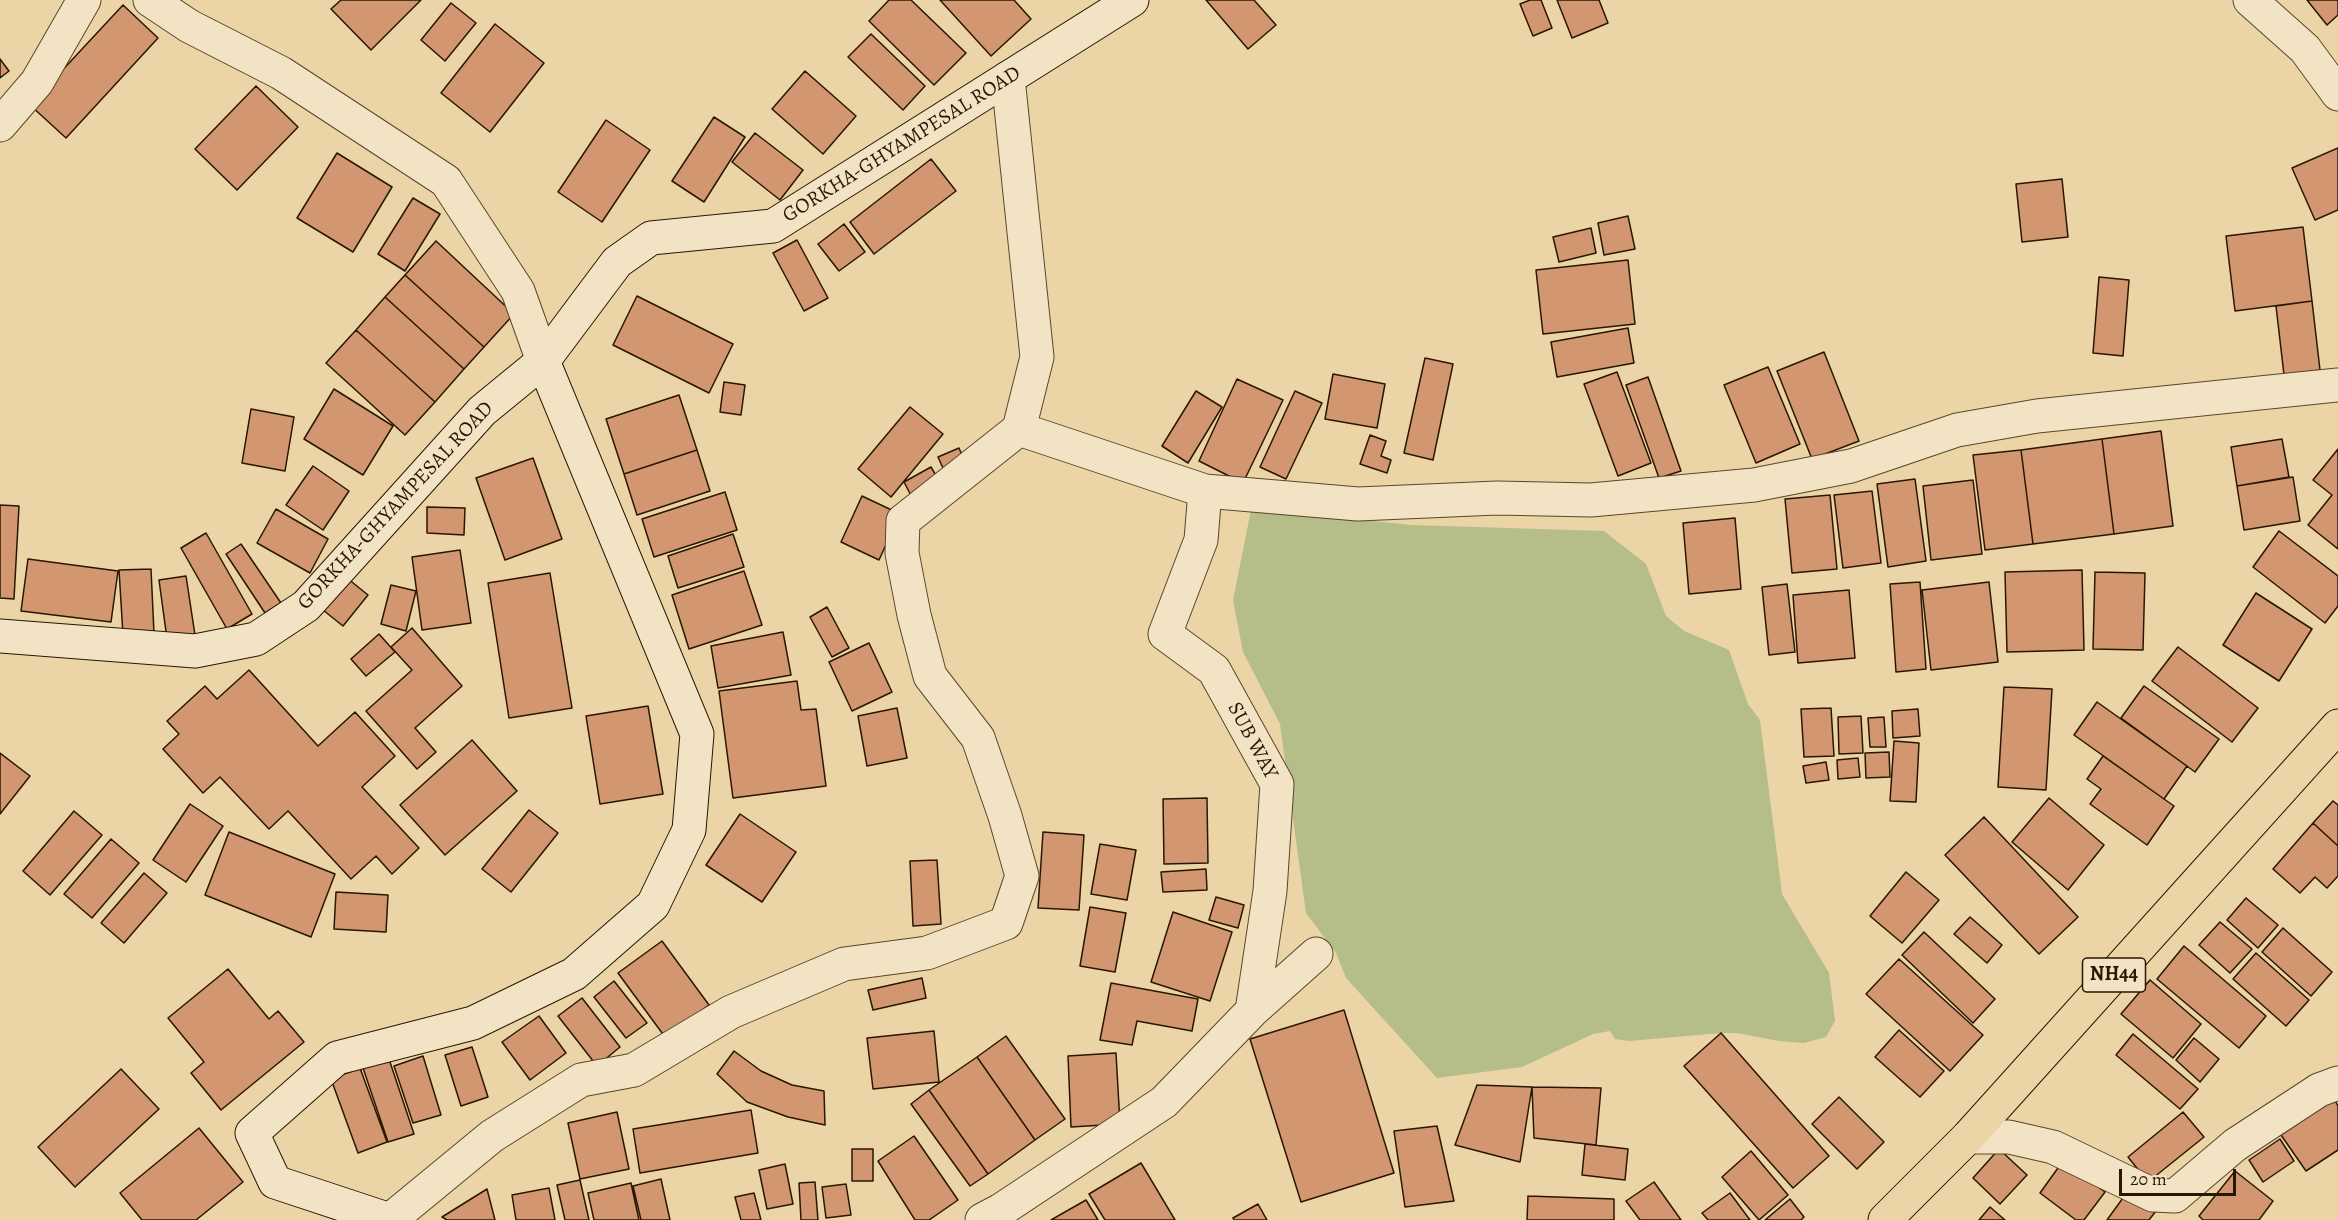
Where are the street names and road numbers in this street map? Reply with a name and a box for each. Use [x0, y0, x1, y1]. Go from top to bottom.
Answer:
street label: GORKHA-GHYAMPESAL ROAD [778, 61, 1026, 229]
street label: GORKHA-GHYAMPESAL ROAD [293, 397, 499, 615]
street label: SUB WAY [1221, 698, 1283, 784]
road number: NH44 [2082, 958, 2146, 992]

